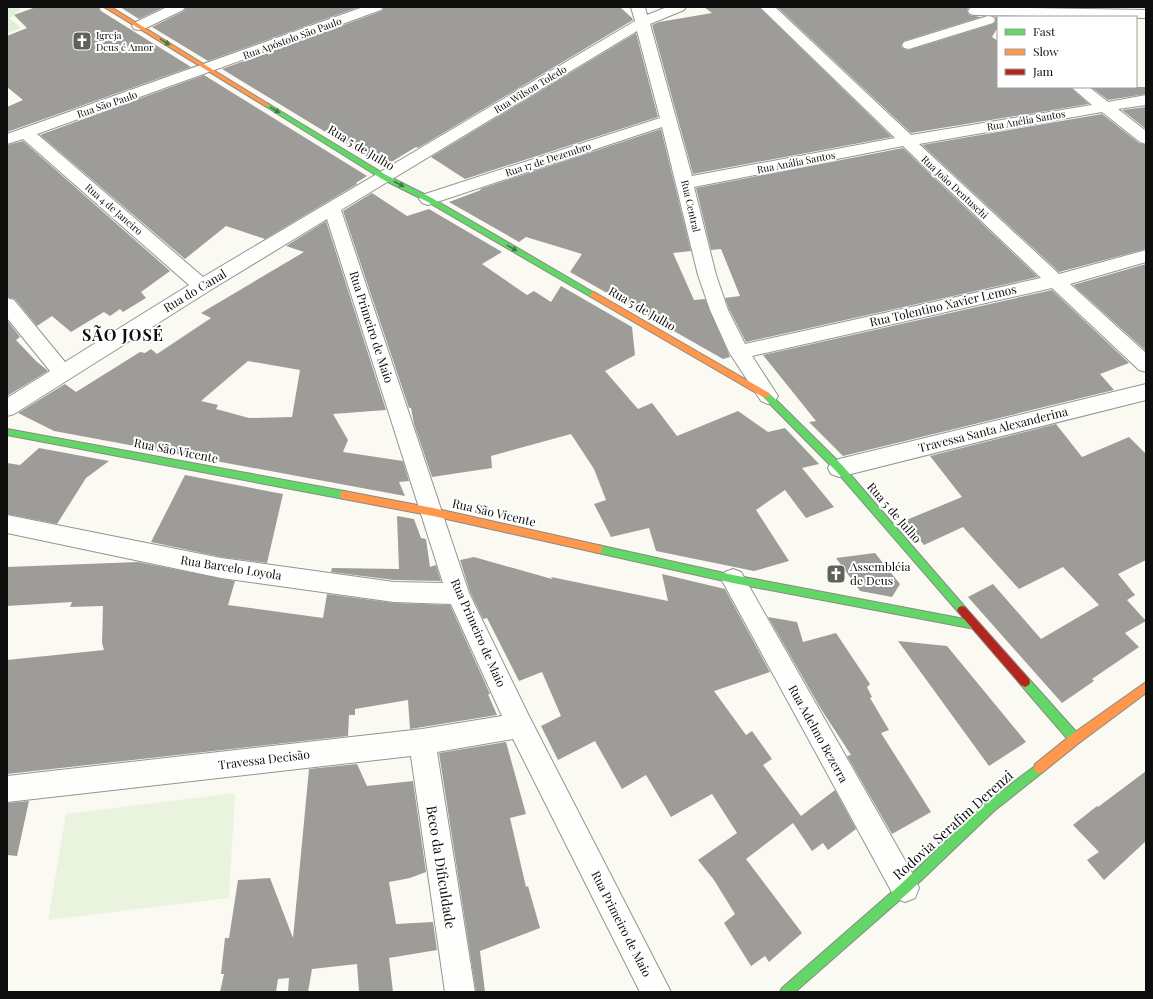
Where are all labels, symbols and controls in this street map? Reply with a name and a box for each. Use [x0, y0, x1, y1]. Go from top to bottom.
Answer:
street label: Rua Apóstolo São Paulo [241, 13, 344, 62]
legend [997, 16, 1137, 88]
text: Fast [1033, 23, 1056, 39]
place label: Igreja Deus é Amor [96, 28, 154, 54]
church icon: Igreja Deus é Amor [71, 30, 93, 52]
one-way arrow [159, 38, 171, 45]
text: Slow [1033, 43, 1059, 59]
street label: Rua Wilson Toledo [491, 62, 569, 116]
text: Jam [1032, 63, 1054, 79]
street label: Rua São Paulo [75, 87, 139, 121]
one-way arrow [270, 106, 281, 114]
street label: Rua Anélia Santos [986, 106, 1066, 134]
street label: Rua 5 de Julho [325, 121, 398, 174]
street label: Rua 17 de Dezembro [503, 138, 593, 179]
street label: Rua Anália Santos [756, 148, 836, 176]
street label: Rua João Dentuschi [918, 152, 992, 222]
street label: Rua Central [678, 178, 704, 234]
street label: Rua 4 de Janeiro [82, 180, 146, 238]
one-way arrow [393, 181, 405, 187]
one-way arrow [506, 244, 518, 251]
street label: Rua do Canal [160, 265, 229, 315]
street label: Rua Primeiro de Maio [346, 269, 398, 385]
street label: Rua Tolentino Xavier Lemos [868, 280, 1018, 330]
street label: Rua 5 de Julho [606, 282, 679, 334]
district label: SÃO JOSÉ [82, 324, 164, 345]
street label: Travessa Santa Alexanderina [916, 403, 1069, 455]
street label: Rua São Vicente [133, 434, 220, 466]
street label: Rua 5 de Julho [864, 479, 926, 546]
street label: Rua São Vicente [451, 495, 538, 529]
street label: Rua Barcelo Loyola [179, 551, 283, 583]
place label: Assembléia de Deus [849, 558, 911, 588]
church icon: Assembléia de Deus [825, 563, 847, 585]
street label: Rua Primeiro de Maio [448, 576, 510, 690]
street label: Rua Adelmo Bezerra [785, 682, 852, 785]
street label: Travessa Decisão [217, 745, 311, 773]
street label: Rodovia Serafim Derenzi [889, 766, 1017, 884]
street label: Beco da Dificuldade [422, 804, 461, 930]
street label: Rua Primeiro de Maio [588, 868, 656, 980]

